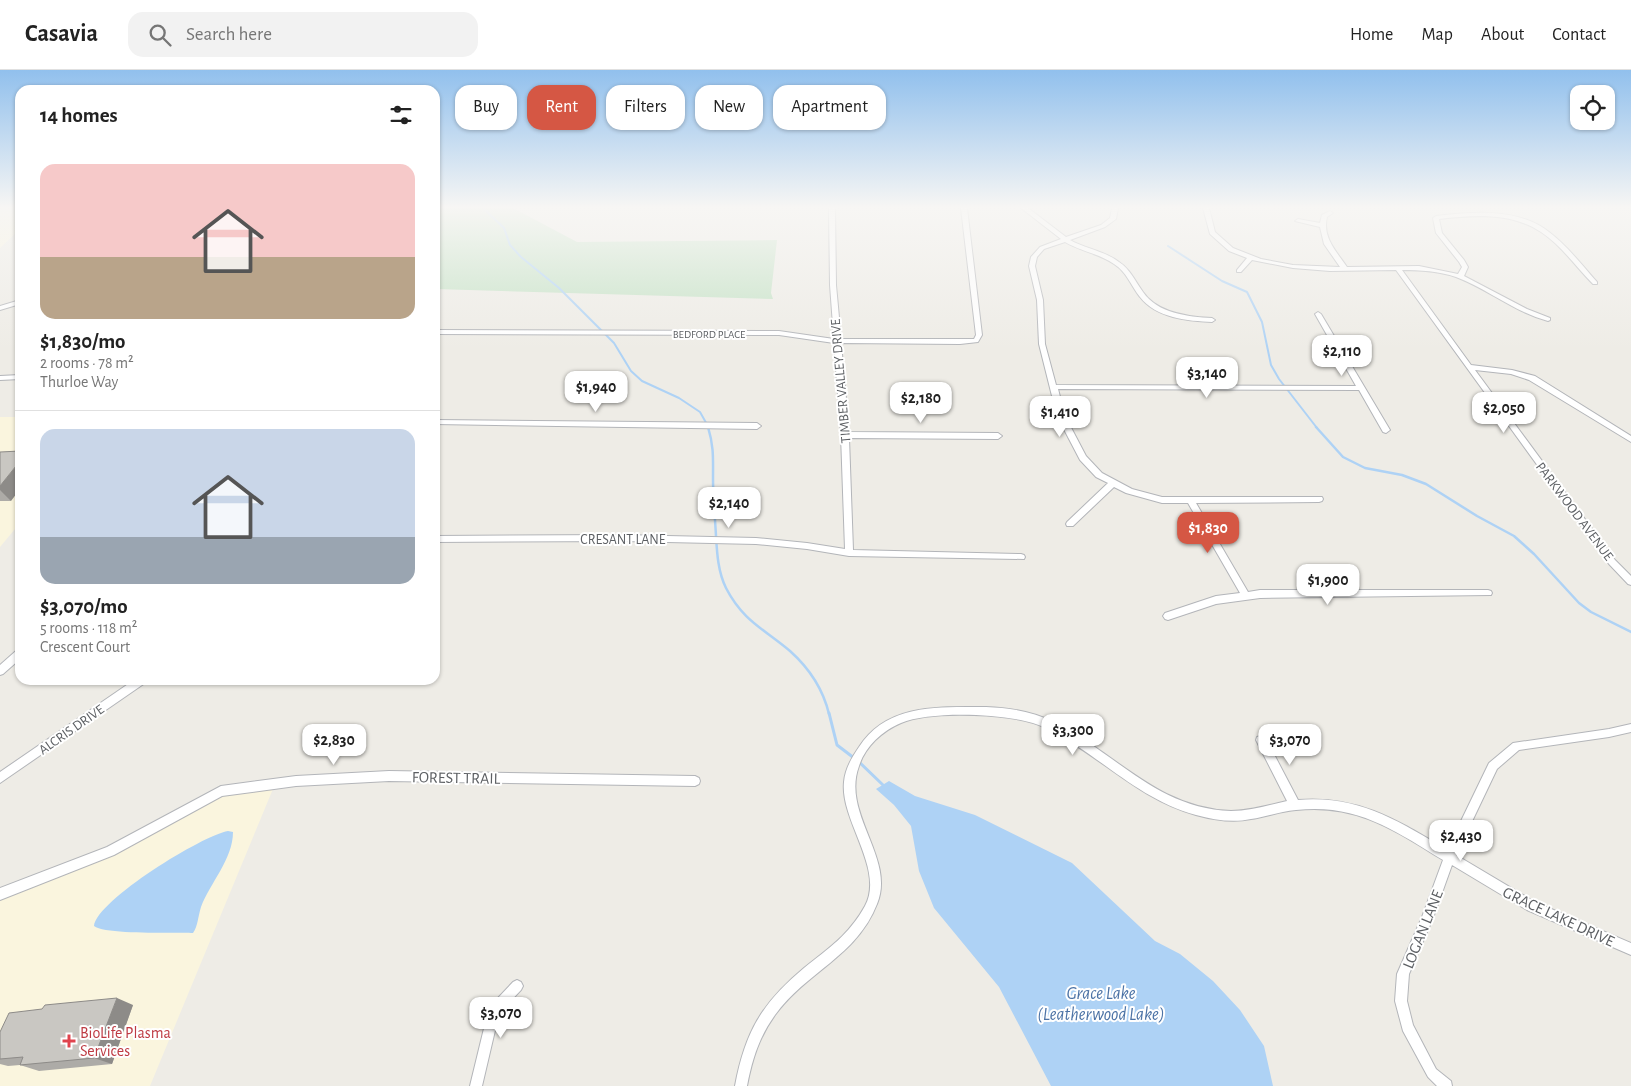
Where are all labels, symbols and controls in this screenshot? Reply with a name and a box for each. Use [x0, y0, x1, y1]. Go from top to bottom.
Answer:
search box [128, 12, 478, 57]
icon: search [146, 21, 174, 49]
text: Casavia [25, 22, 98, 46]
text: Search here [186, 25, 272, 44]
text: Home [1350, 26, 1393, 44]
text: Map [1421, 26, 1453, 44]
text: About [1481, 26, 1524, 44]
text: Contact [1552, 26, 1606, 44]
chip: Buy [455, 85, 517, 130]
chip: Rent [527, 85, 596, 130]
chip: Filters [606, 85, 685, 130]
chip: New [695, 85, 763, 130]
chip: Apartment [773, 85, 886, 130]
map controls [1570, 85, 1615, 130]
button: locate [1570, 85, 1615, 130]
icon: filters [387, 101, 415, 129]
text: 14 homes [40, 105, 118, 126]
icon: home [183, 196, 273, 286]
street label: TIMBER VALLEY DRIVE [829, 318, 853, 444]
street label: BEDFORD PLACE [673, 329, 746, 340]
text: $1,830/mo [40, 331, 125, 352]
pin: $2,110 [1301, 334, 1383, 377]
text: $2,110 [1323, 343, 1361, 359]
text: 2 rooms · 78 m² [40, 355, 134, 371]
pin: $3,140 [1166, 356, 1248, 399]
text: $3,140 [1187, 365, 1227, 381]
pin: $1,940 [555, 370, 637, 413]
text: Thurloe Way [40, 374, 118, 390]
text: $1,940 [576, 379, 616, 395]
pin: $2,180 [880, 382, 962, 424]
text: $2,180 [901, 390, 941, 406]
pin: $2,050 [1463, 392, 1545, 434]
pin: $1,410 [1019, 396, 1101, 438]
text: $2,050 [1483, 400, 1525, 416]
text: $1,410 [1041, 404, 1079, 420]
street label: PARKWOOD AVENUE [1533, 460, 1616, 564]
icon: home [183, 462, 273, 552]
pin: $2,140 [688, 486, 770, 529]
text: $2,140 [709, 495, 749, 511]
pin: $1,830 [1167, 512, 1249, 554]
text: $1,830 [1188, 520, 1228, 536]
street label: CRESANT LANE [580, 533, 666, 547]
pin: $1,900 [1287, 564, 1369, 606]
text: $1,900 [1307, 572, 1349, 588]
text: $3,070/mo [40, 596, 128, 617]
text: 5 rooms · 118 m² [40, 620, 137, 636]
text: Crescent Court [40, 639, 130, 655]
street label: ALCRIS DRIVE [36, 702, 107, 757]
pin: $3,300 [1032, 714, 1114, 756]
text: $3,300 [1052, 722, 1094, 738]
pin: $2,830 [293, 724, 375, 766]
pin: $3,070 [1249, 724, 1331, 766]
text: $2,830 [313, 732, 355, 748]
text: $3,070 [1269, 732, 1311, 748]
street label: FOREST TRAIL [412, 769, 501, 787]
pin: $2,430 [1420, 820, 1502, 862]
text: $2,430 [1440, 828, 1482, 844]
street label: GRACE LAKE DRIVE [1500, 884, 1617, 950]
street label: LOGAN LANE [1400, 888, 1446, 971]
water label: Grace Lake (Leatherwood Lake) [1038, 985, 1164, 1024]
pin: $3,070 [460, 996, 542, 1039]
text: $3,070 [480, 1005, 522, 1021]
place label: BioLife Plasma Services [80, 1025, 171, 1059]
marker: BioLife Plasma Services [62, 1034, 76, 1048]

